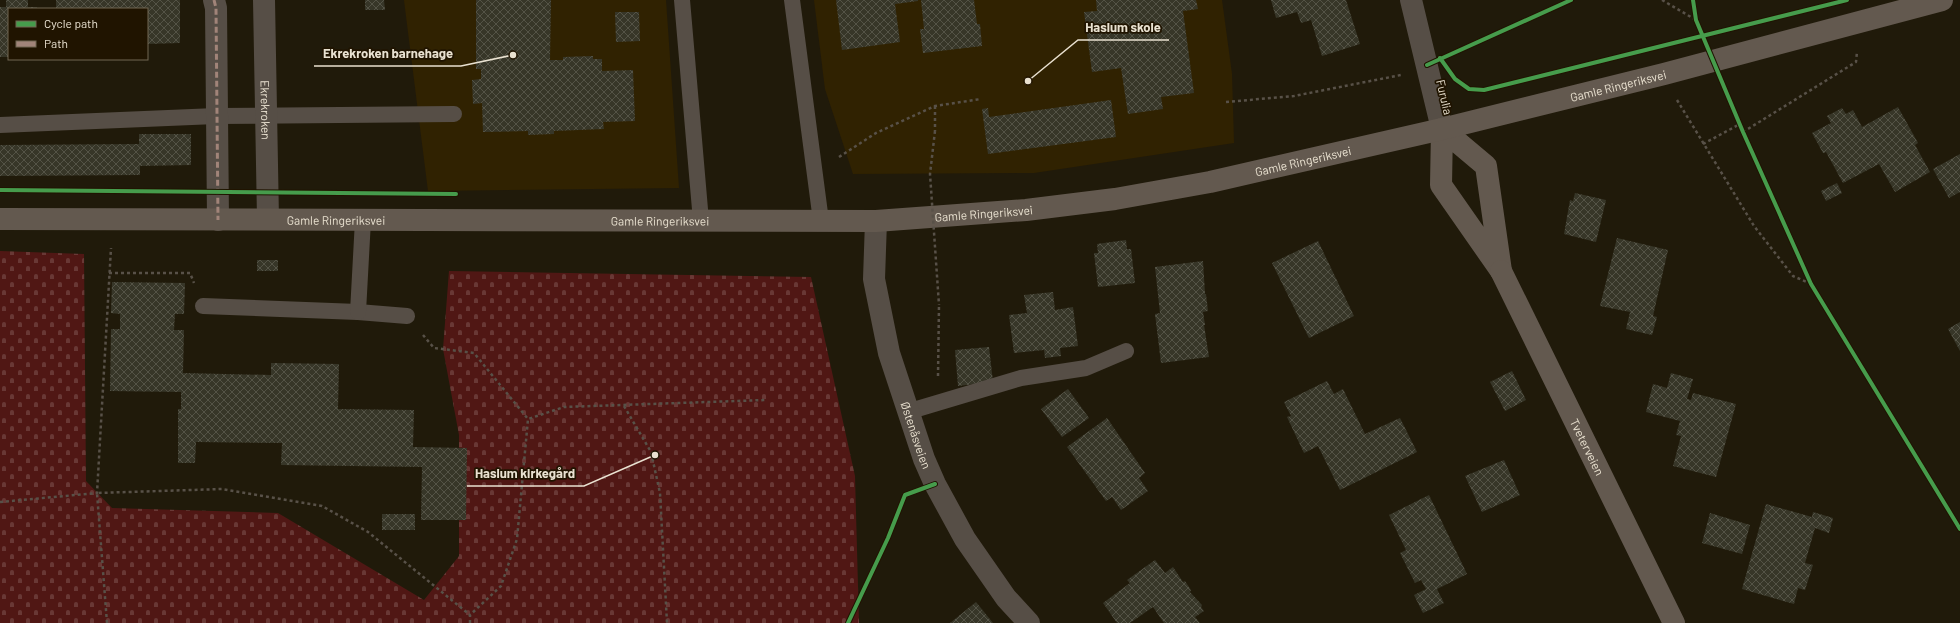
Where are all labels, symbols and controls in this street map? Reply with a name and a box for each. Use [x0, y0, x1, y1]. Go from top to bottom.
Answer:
legend [8, 8, 148, 60]
callout: Haslum skole [1078, 15, 1169, 40]
text: Cycle path [44, 16, 98, 30]
text: Haslum skole [1085, 19, 1161, 35]
text: Path [44, 36, 68, 50]
callout: Ekrekroken barnehage [314, 41, 461, 66]
text: Ekrekroken barnehage [323, 45, 453, 61]
street label: Gamle Ringeriksvei [1569, 67, 1668, 104]
street label: Furulia [1434, 78, 1456, 116]
street label: Ekrekroken [258, 80, 274, 140]
street label: Gamle Ringeriksvei [1253, 143, 1353, 179]
street label: Gamle Ringeriksvei [934, 202, 1034, 224]
street label: Gamle Ringeriksvei [287, 213, 385, 227]
street label: Gamle Ringeriksvei [611, 213, 709, 228]
street label: Østenåsveien [899, 400, 934, 471]
street label: Tveterveien [1568, 416, 1607, 478]
callout: Haslum kirkegård [467, 461, 584, 486]
text: Haslum kirkegård [475, 465, 575, 481]

